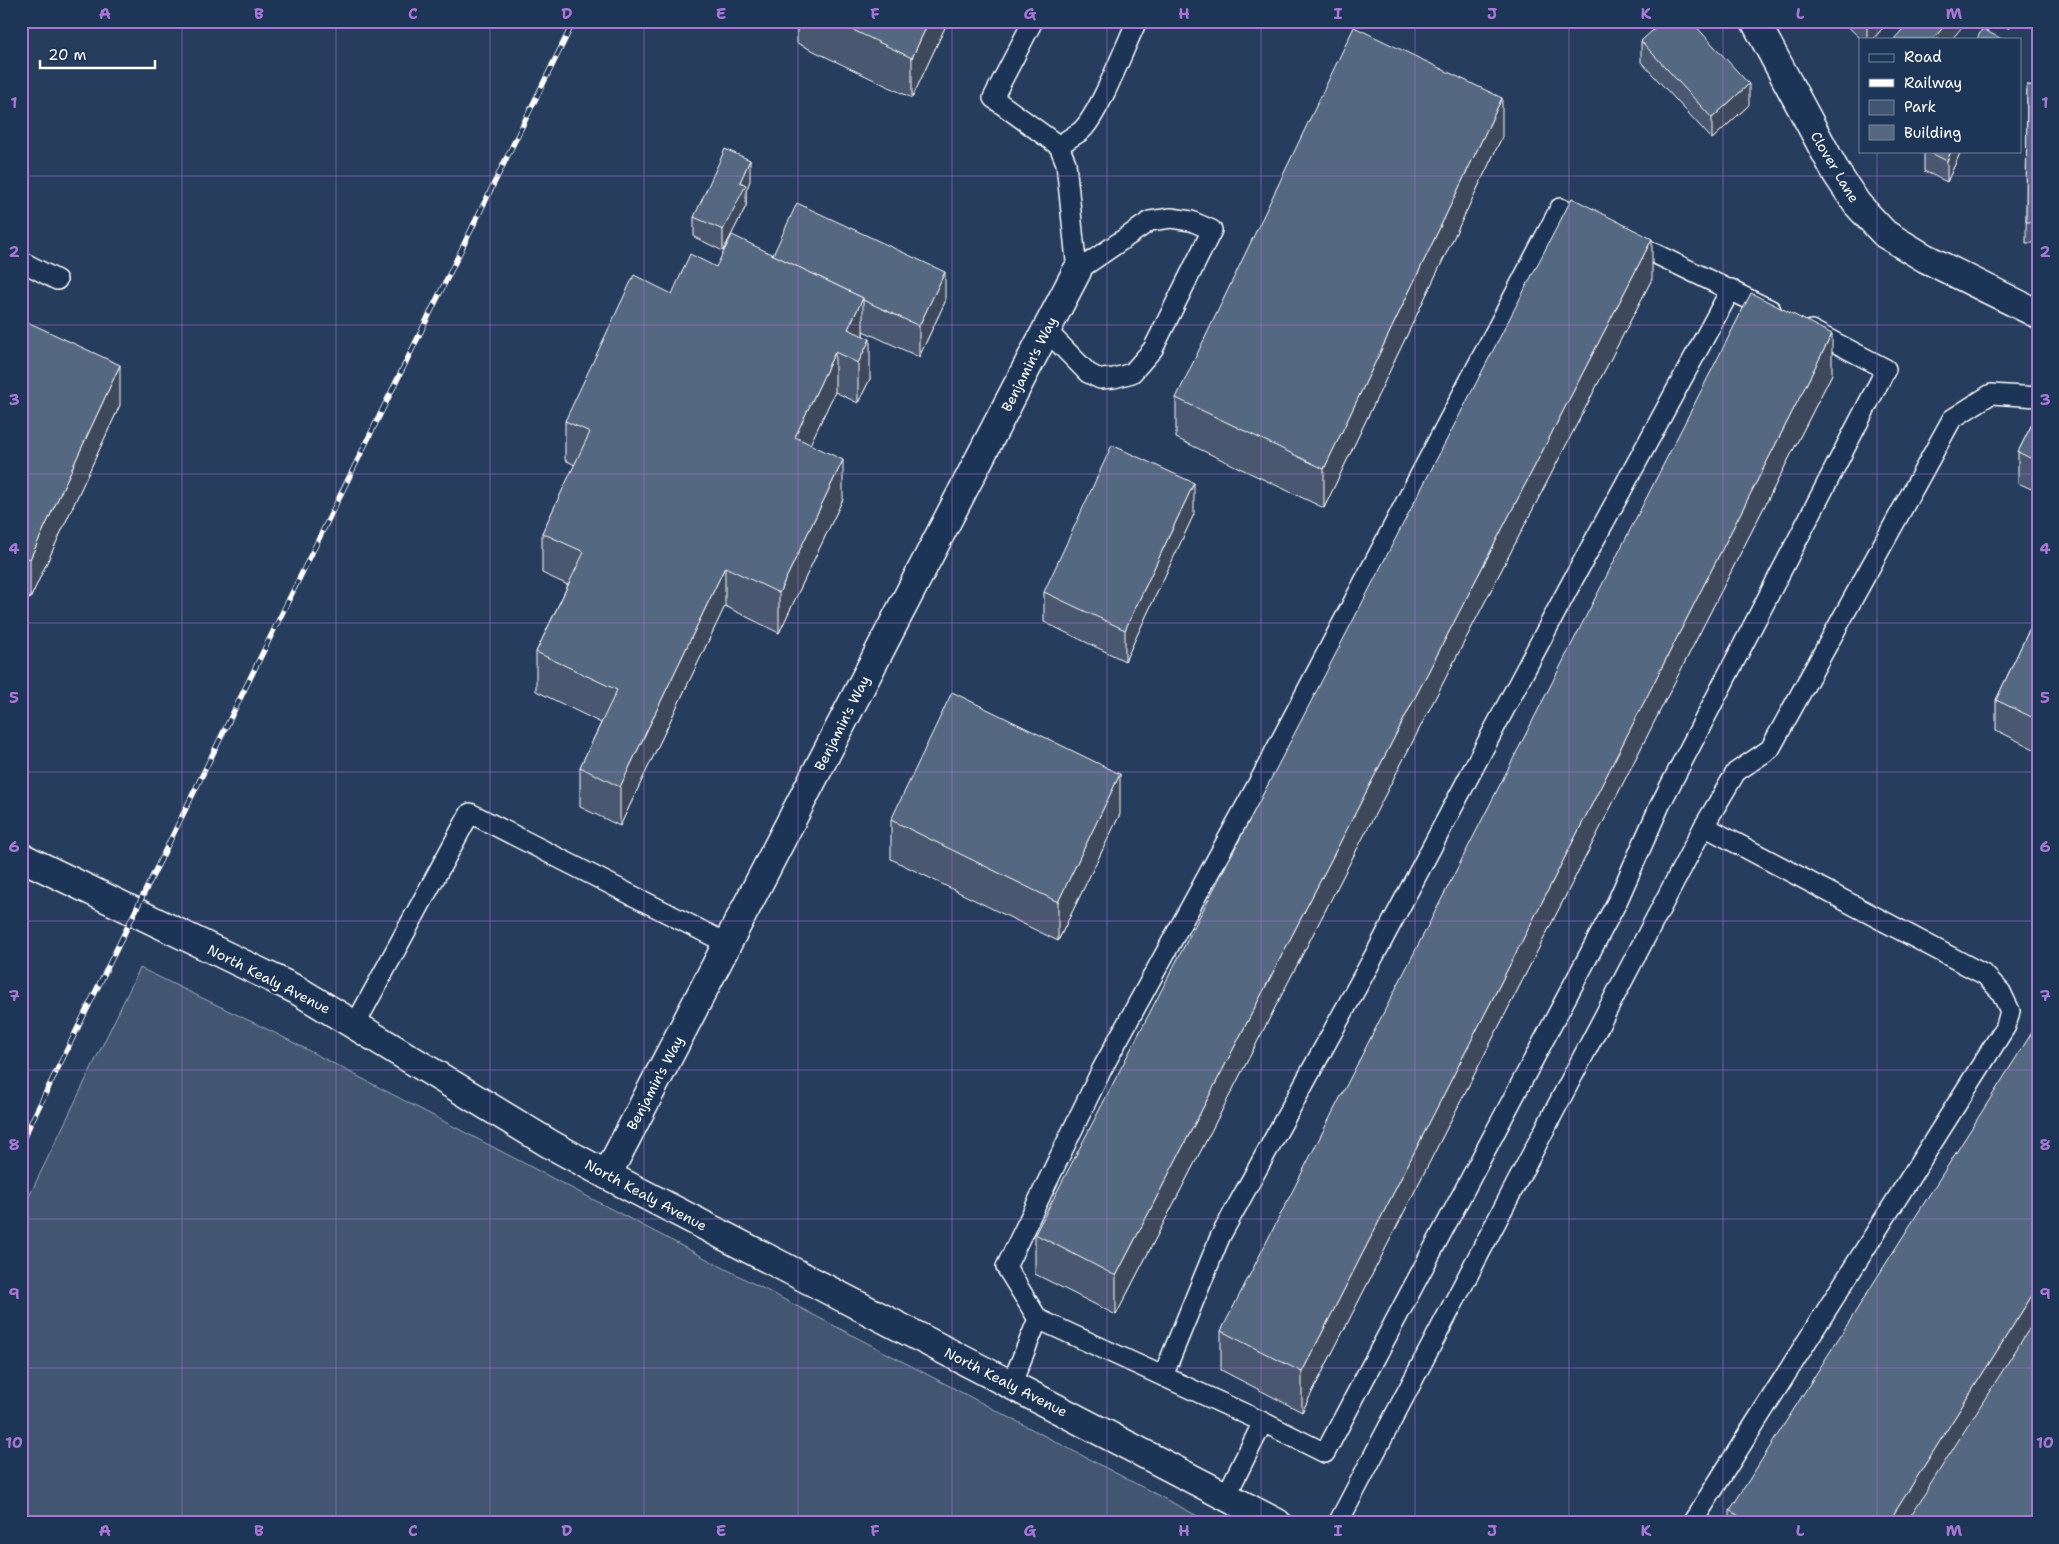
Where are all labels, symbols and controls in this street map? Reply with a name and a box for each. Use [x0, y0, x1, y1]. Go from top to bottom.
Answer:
text: A [99, 3, 111, 24]
text: B [254, 3, 264, 24]
text: C [408, 3, 418, 24]
text: D [561, 3, 573, 24]
text: E [716, 3, 726, 24]
text: F [870, 3, 880, 24]
text: G [1024, 3, 1037, 24]
text: H [1178, 3, 1190, 24]
text: I [1334, 3, 1343, 24]
text: J [1487, 3, 1497, 24]
text: K [1641, 3, 1652, 24]
text: L [1796, 3, 1805, 24]
text: M [1946, 3, 1963, 24]
scale bar [40, 38, 155, 70]
legend [1859, 38, 2022, 152]
text: 20 m [48, 45, 87, 65]
text: Road [1904, 47, 1942, 67]
text: Railway [1904, 73, 1962, 93]
text: 1 [10, 92, 18, 113]
text: 1 [2041, 92, 2049, 113]
text: Park [1904, 97, 1936, 117]
text: Building [1904, 123, 1961, 143]
street label: Clover Lane [1807, 128, 1863, 206]
text: 2 [8, 241, 20, 262]
text: 2 [2039, 241, 2051, 262]
street label: Benjamin's Way [997, 313, 1061, 415]
text: 3 [8, 389, 20, 410]
text: 3 [2039, 389, 2051, 410]
text: 4 [8, 538, 20, 559]
text: 4 [2039, 538, 2051, 559]
street label: Benjamin's Way [810, 672, 874, 774]
text: 5 [9, 687, 19, 708]
text: 5 [2040, 687, 2050, 708]
text: 6 [8, 836, 20, 857]
text: 6 [2039, 836, 2051, 857]
street label: North Kealy Avenue [205, 940, 334, 1018]
text: 7 [8, 985, 20, 1006]
text: 7 [2039, 985, 2051, 1006]
street label: Benjamin's Way [623, 1033, 687, 1133]
text: 8 [8, 1134, 20, 1155]
text: 8 [2039, 1134, 2051, 1155]
street label: North Kealy Avenue [582, 1155, 710, 1235]
text: 9 [8, 1283, 20, 1304]
text: 9 [2039, 1283, 2051, 1304]
street label: North Kealy Avenue [942, 1343, 1071, 1421]
text: 10 [5, 1432, 23, 1453]
text: 10 [2036, 1432, 2054, 1453]
text: A [99, 1520, 111, 1541]
text: B [254, 1520, 264, 1541]
text: C [408, 1520, 418, 1541]
text: D [561, 1520, 573, 1541]
text: E [716, 1520, 726, 1541]
text: F [870, 1520, 880, 1541]
text: G [1024, 1520, 1037, 1541]
text: H [1178, 1520, 1190, 1541]
text: I [1334, 1520, 1343, 1541]
text: J [1487, 1520, 1497, 1541]
text: K [1641, 1520, 1652, 1541]
text: L [1796, 1520, 1805, 1541]
text: M [1946, 1520, 1963, 1541]

